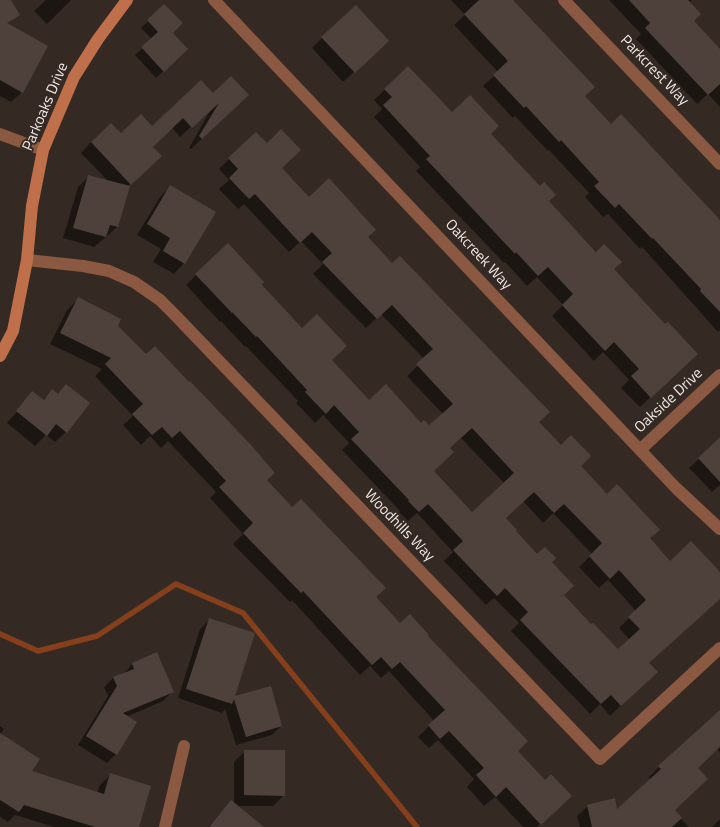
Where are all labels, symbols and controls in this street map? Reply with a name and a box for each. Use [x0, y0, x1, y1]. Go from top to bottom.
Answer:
street label: Parkcrest Way [616, 32, 692, 110]
street label: Parkoaks Drive [19, 60, 73, 154]
street label: Oakcreek Way [441, 216, 515, 294]
street label: Oakside Drive [631, 365, 707, 437]
street label: Woodhills Way [360, 486, 438, 566]

